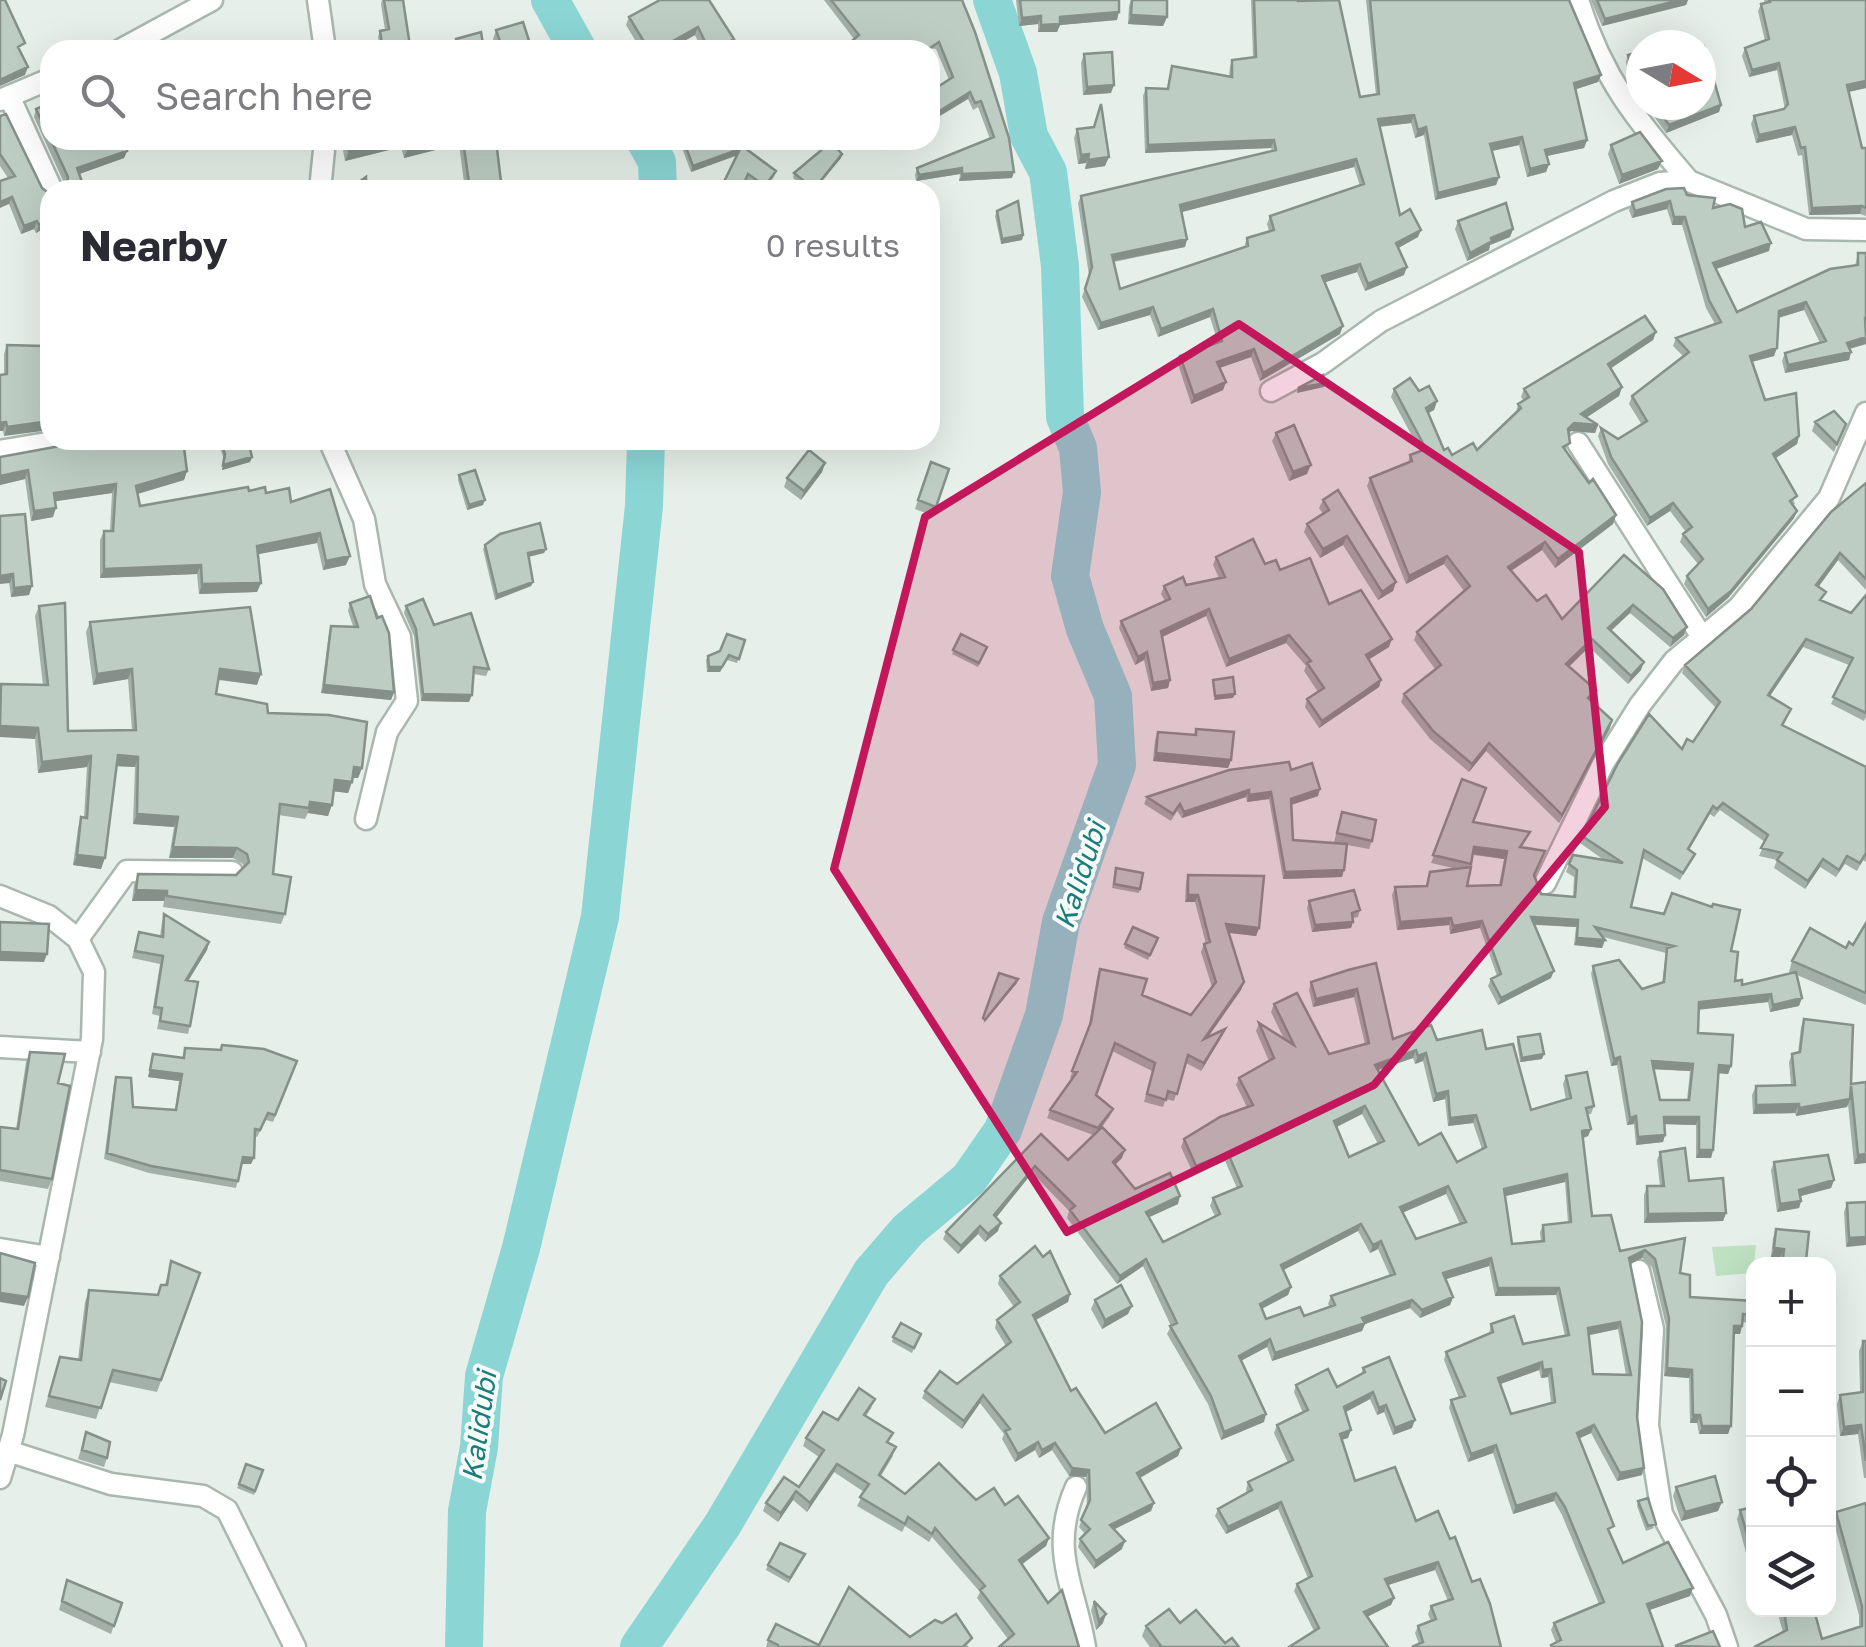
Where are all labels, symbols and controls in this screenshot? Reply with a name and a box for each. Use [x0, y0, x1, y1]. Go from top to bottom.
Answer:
north arrow [1626, 30, 1716, 120]
search box [40, 40, 940, 150]
icon: search [75, 68, 130, 123]
text: Search here [155, 73, 373, 118]
text: Nearby [80, 220, 228, 270]
text: 0 results [766, 226, 900, 264]
water label: Kalidubi [1047, 814, 1113, 932]
map controls [1746, 1257, 1836, 1617]
button: + [1746, 1257, 1836, 1347]
button: − [1746, 1347, 1836, 1437]
water label: Kalidubi [454, 1366, 503, 1483]
button: locate [1746, 1437, 1836, 1527]
button: layers [1746, 1527, 1836, 1617]

